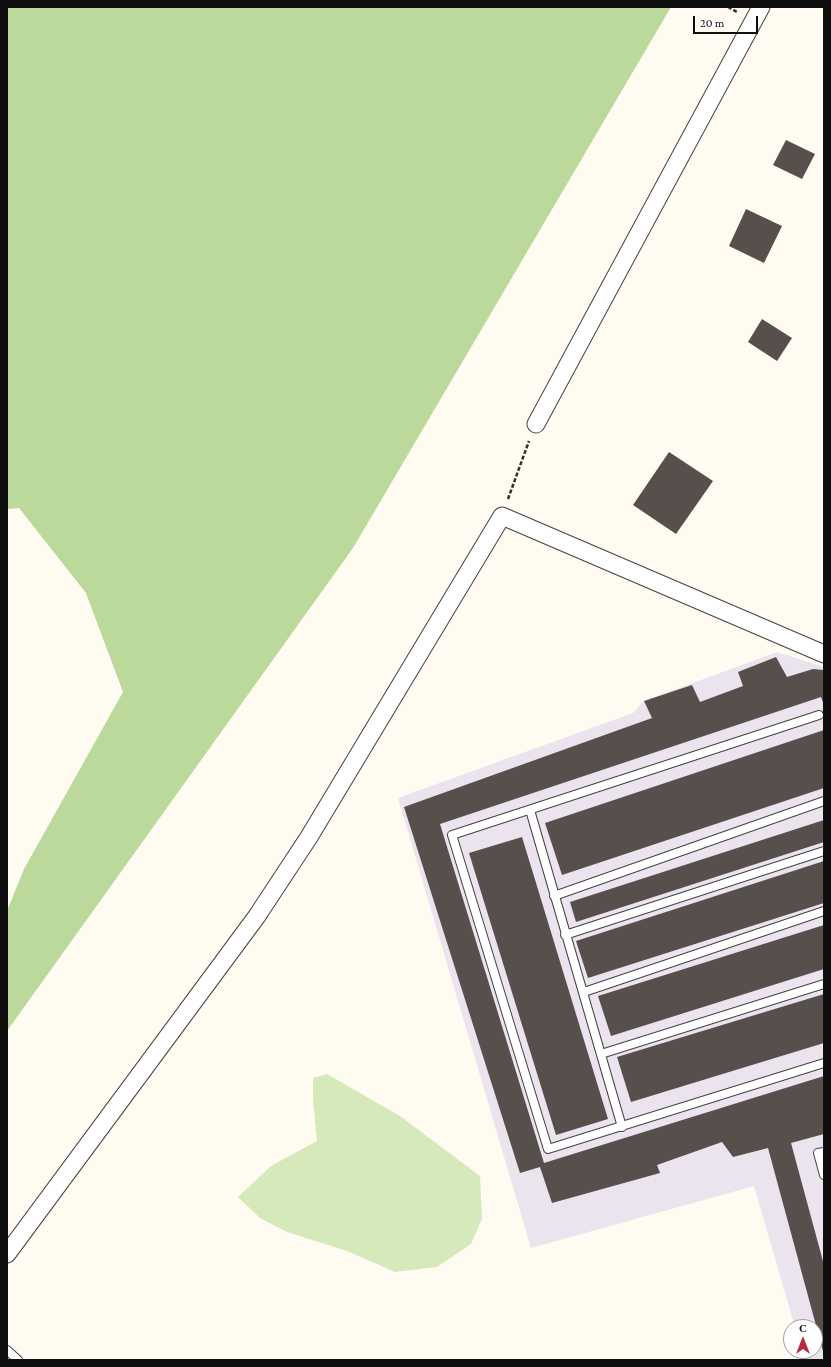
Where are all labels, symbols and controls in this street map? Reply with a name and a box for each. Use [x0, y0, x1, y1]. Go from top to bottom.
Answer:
scale bar [695, 8, 760, 34]
text: 20 m [700, 16, 724, 30]
north arrow [783, 1319, 823, 1359]
text: С [799, 1322, 807, 1334]

